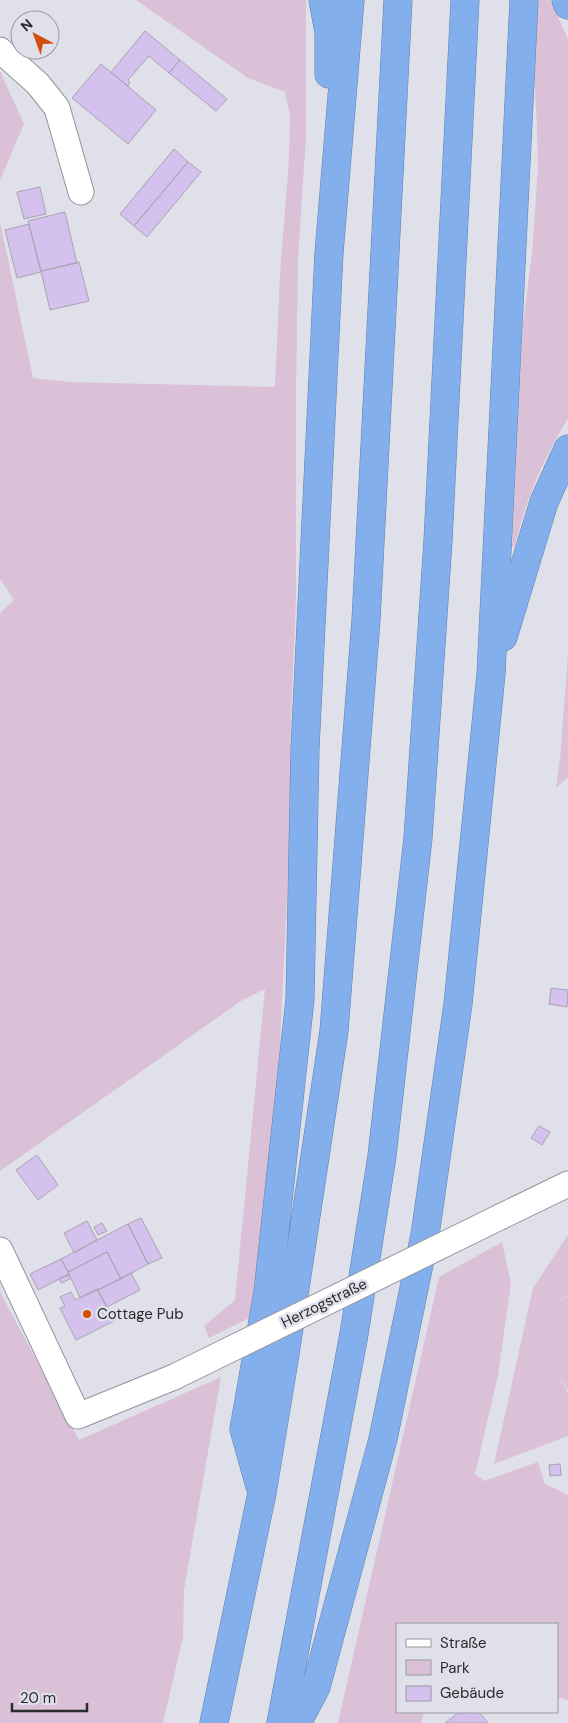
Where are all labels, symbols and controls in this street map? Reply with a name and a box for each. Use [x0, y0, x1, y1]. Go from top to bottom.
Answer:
north arrow [10, 10, 60, 60]
text: N [17, 15, 36, 35]
street label: Herzogstraße [278, 1274, 370, 1332]
place label: Cottage Pub [97, 1304, 184, 1324]
marker: Cottage Pub [81, 1308, 93, 1320]
legend [396, 1623, 558, 1713]
text: Straße [440, 1633, 487, 1653]
text: Park [440, 1658, 470, 1678]
scale bar [12, 1680, 88, 1712]
text: Gebäude [440, 1683, 504, 1703]
text: 20 m [20, 1688, 56, 1708]

